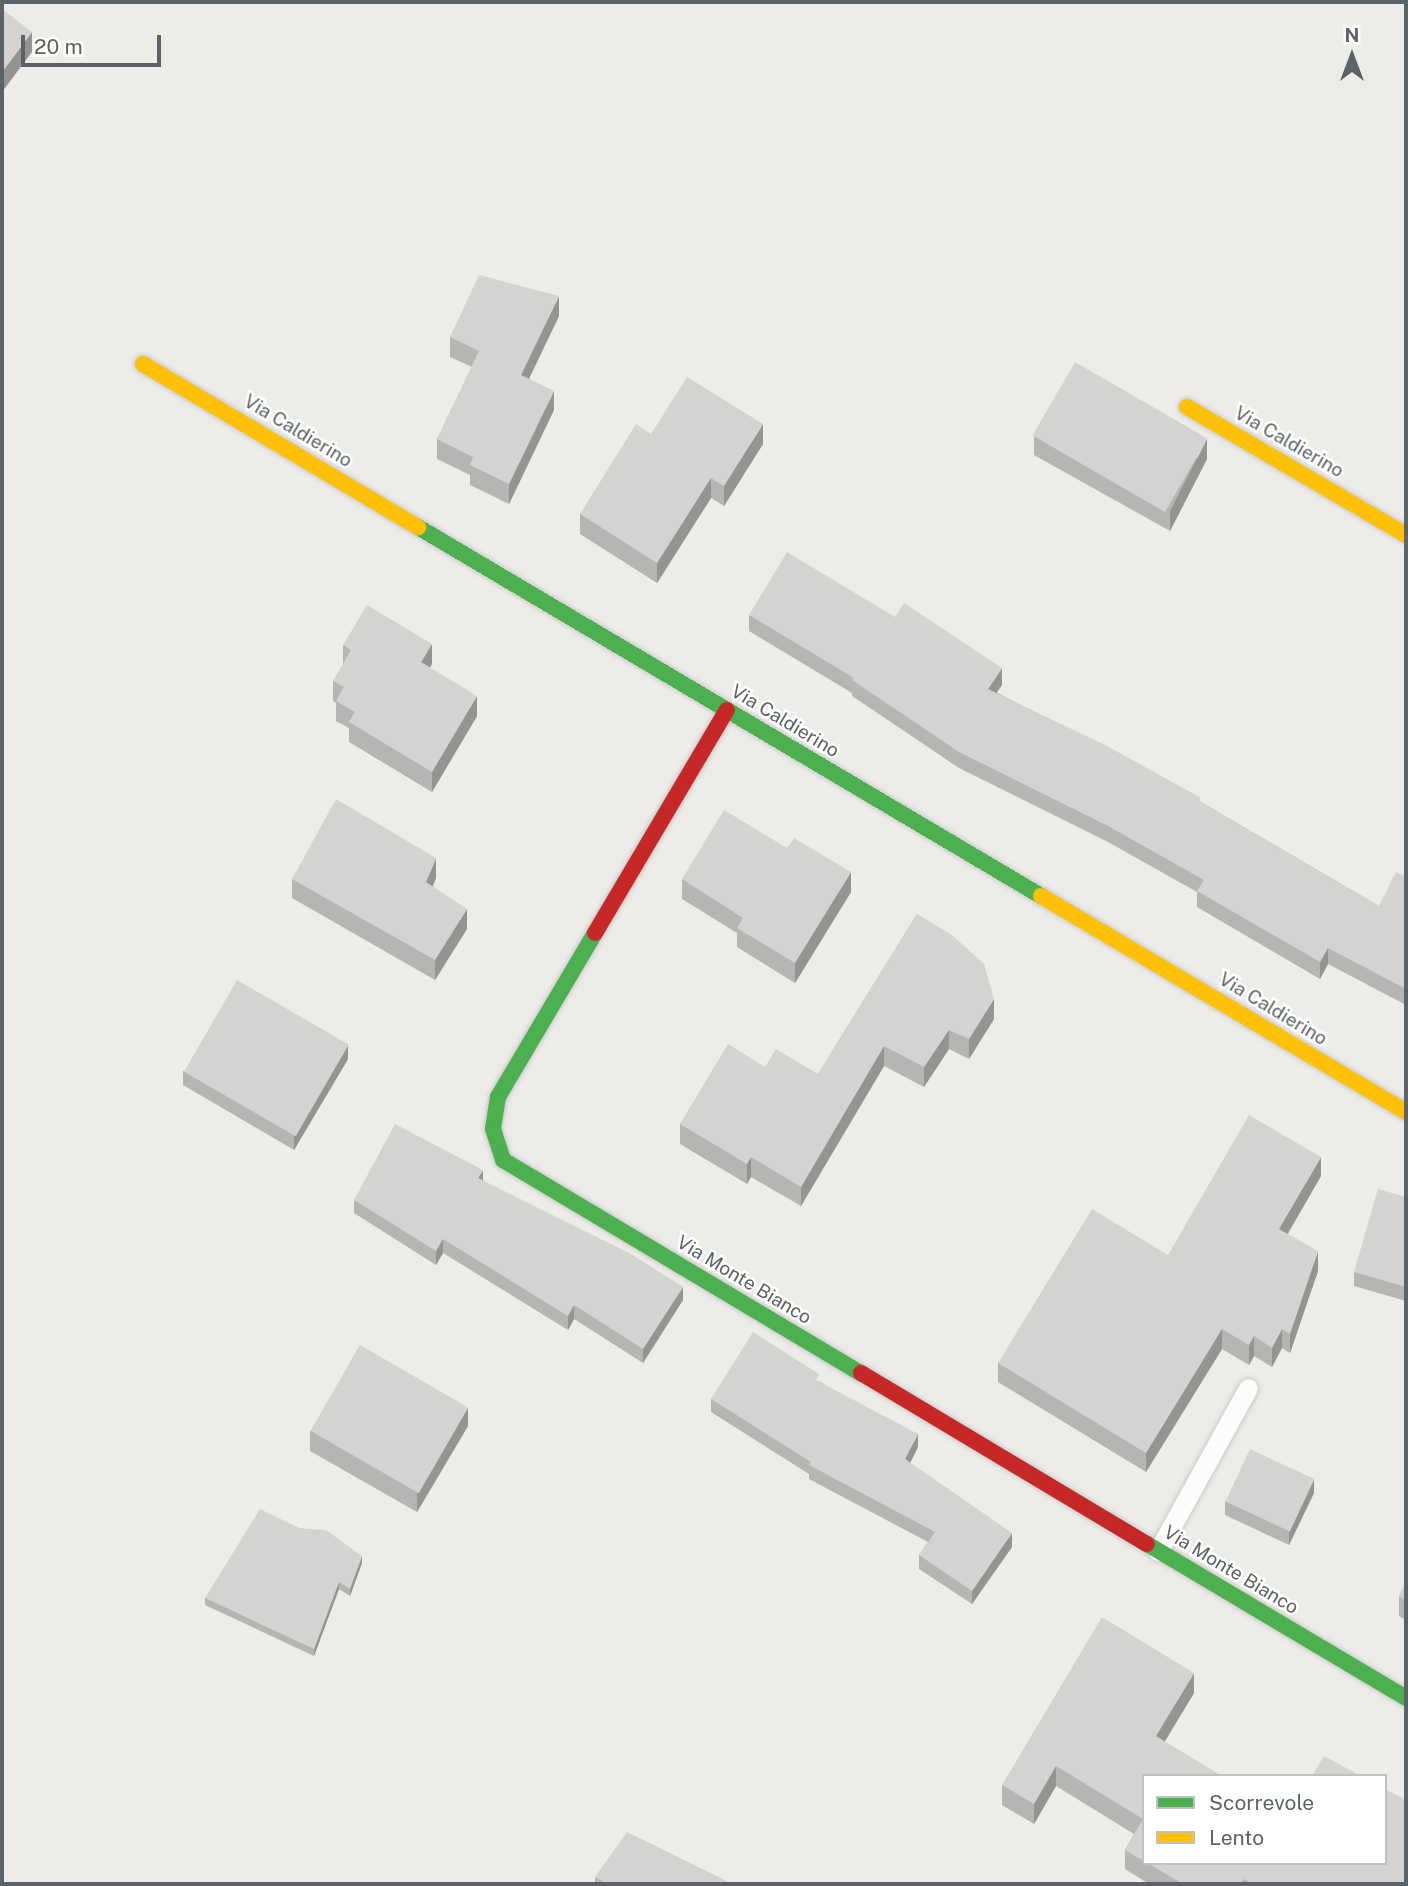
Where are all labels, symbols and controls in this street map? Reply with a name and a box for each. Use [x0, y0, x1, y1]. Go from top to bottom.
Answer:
scale bar [24, 21, 164, 65]
north arrow [1317, 21, 1387, 91]
text: N [1345, 24, 1359, 46]
text: 20 m [34, 34, 83, 59]
street label: Via Caldierino [240, 390, 356, 472]
street label: Via Caldierino [1230, 402, 1348, 482]
street label: Via Caldierino [727, 680, 843, 762]
street label: Via Caldierino [1215, 968, 1331, 1050]
street label: Via Monte Bianco [673, 1231, 815, 1329]
street label: Via Monte Bianco [1160, 1521, 1302, 1619]
legend [1142, 1774, 1387, 1865]
text: Scorrevole [1209, 1790, 1314, 1815]
text: Lento [1209, 1825, 1264, 1850]

